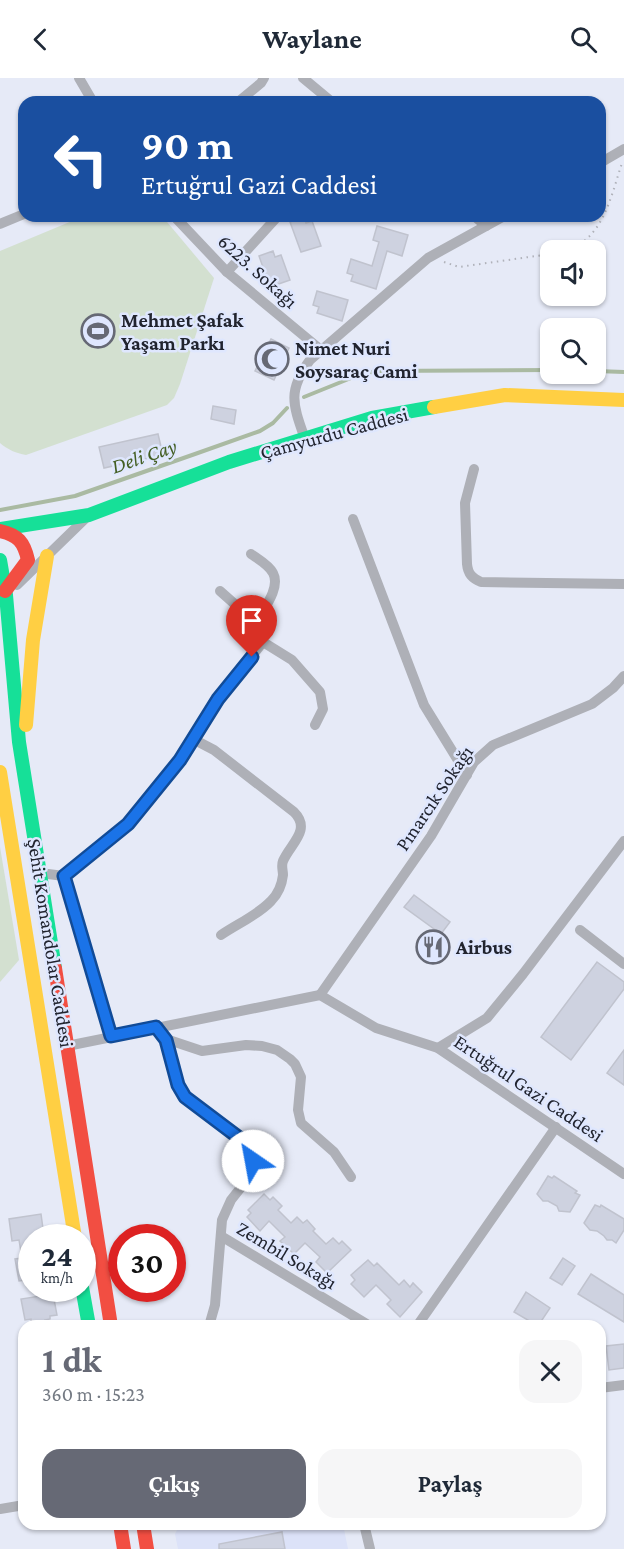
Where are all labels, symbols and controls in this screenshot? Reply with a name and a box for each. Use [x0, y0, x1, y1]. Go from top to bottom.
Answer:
icon: back [24, 23, 57, 56]
icon: search [567, 23, 600, 56]
text: Waylane [262, 24, 362, 54]
icon: left [42, 120, 120, 198]
text: 90 m [141, 121, 233, 168]
text: Ertuğrul Gazi Caddesi [141, 170, 377, 200]
street label: 6223. Sokağı [213, 230, 302, 313]
map controls [540, 240, 606, 384]
button: sound [540, 240, 606, 306]
place label: Mehmet Şafak Yaşam Parkı [121, 309, 244, 354]
sports icon: Mehmet Şafak Yaşam Parkı [80, 313, 116, 349]
button: search [540, 318, 606, 384]
place label: Nimet Nuri Soysaraç Cami [295, 337, 418, 382]
mosque icon: Nimet Nuri Soysaraç Cami [254, 341, 290, 377]
street label: Çamyurdu Caddesi [258, 403, 411, 464]
water label: Deli Çay [108, 434, 180, 478]
pin [226, 595, 277, 657]
icon: arrive [235, 604, 268, 637]
street label: Pınarcık Sokağı [391, 741, 478, 855]
street label: Şehit Komandolar Caddesi [23, 837, 78, 1049]
restaurant icon: Airbus [415, 929, 451, 965]
place label: Airbus [455, 936, 512, 958]
street label: Ertuğrul Gazi Caddesi [450, 1030, 608, 1147]
position arrow [221, 1129, 285, 1193]
street label: Zembil Sokağı [233, 1217, 341, 1294]
speed limit sign: 30 [108, 1224, 186, 1302]
text: 24 [41, 1239, 73, 1272]
text: km/h [41, 1270, 73, 1286]
text: 1 dk [42, 1340, 102, 1380]
button: close [519, 1340, 582, 1403]
text: 360 m · 15:23 [42, 1383, 145, 1405]
button: Çıkış [42, 1449, 306, 1518]
button: Paylaş [318, 1449, 582, 1518]

